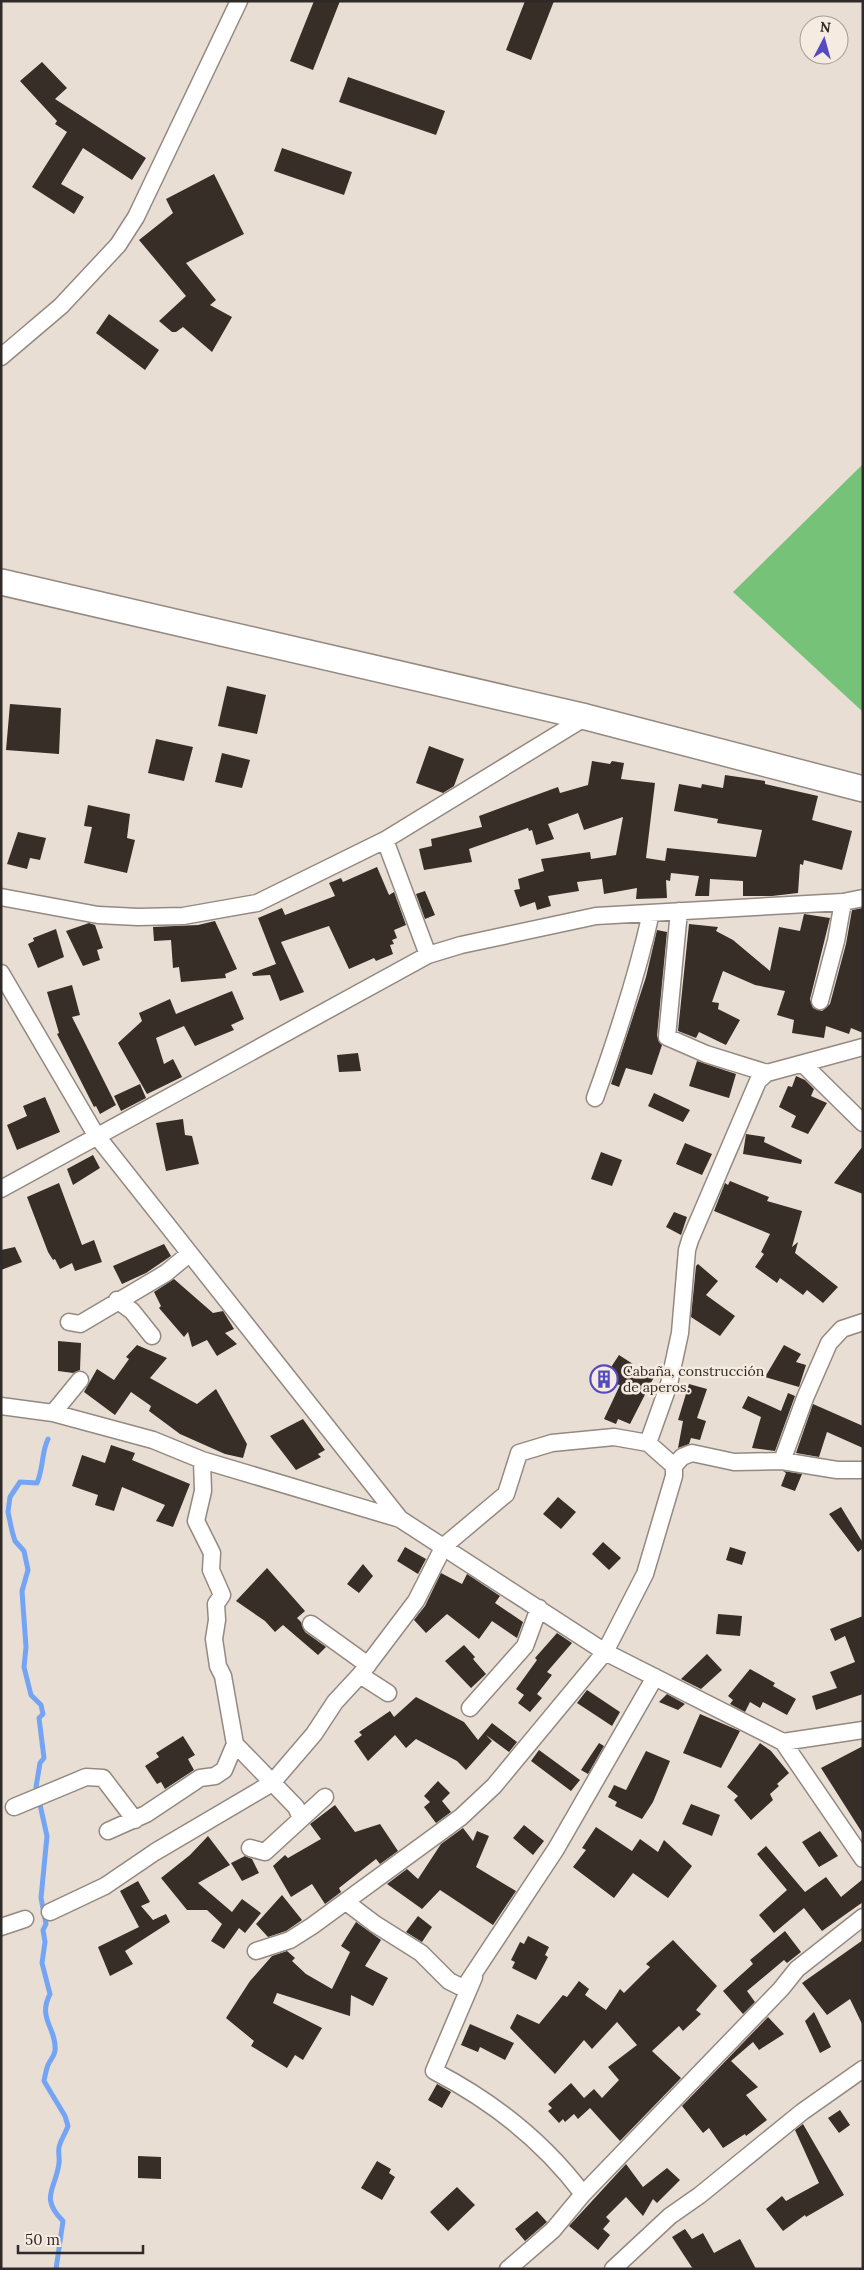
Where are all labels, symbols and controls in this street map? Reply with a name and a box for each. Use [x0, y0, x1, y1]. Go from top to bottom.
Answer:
north arrow [799, 15, 849, 65]
text: N [819, 18, 832, 37]
place label: Cabaña, construcción de aperos. [623, 1362, 765, 1396]
building icon: Cabaña, construcción de aperos. [589, 1364, 619, 1394]
scale bar [18, 2222, 142, 2254]
text: 50 m [25, 2230, 60, 2249]

